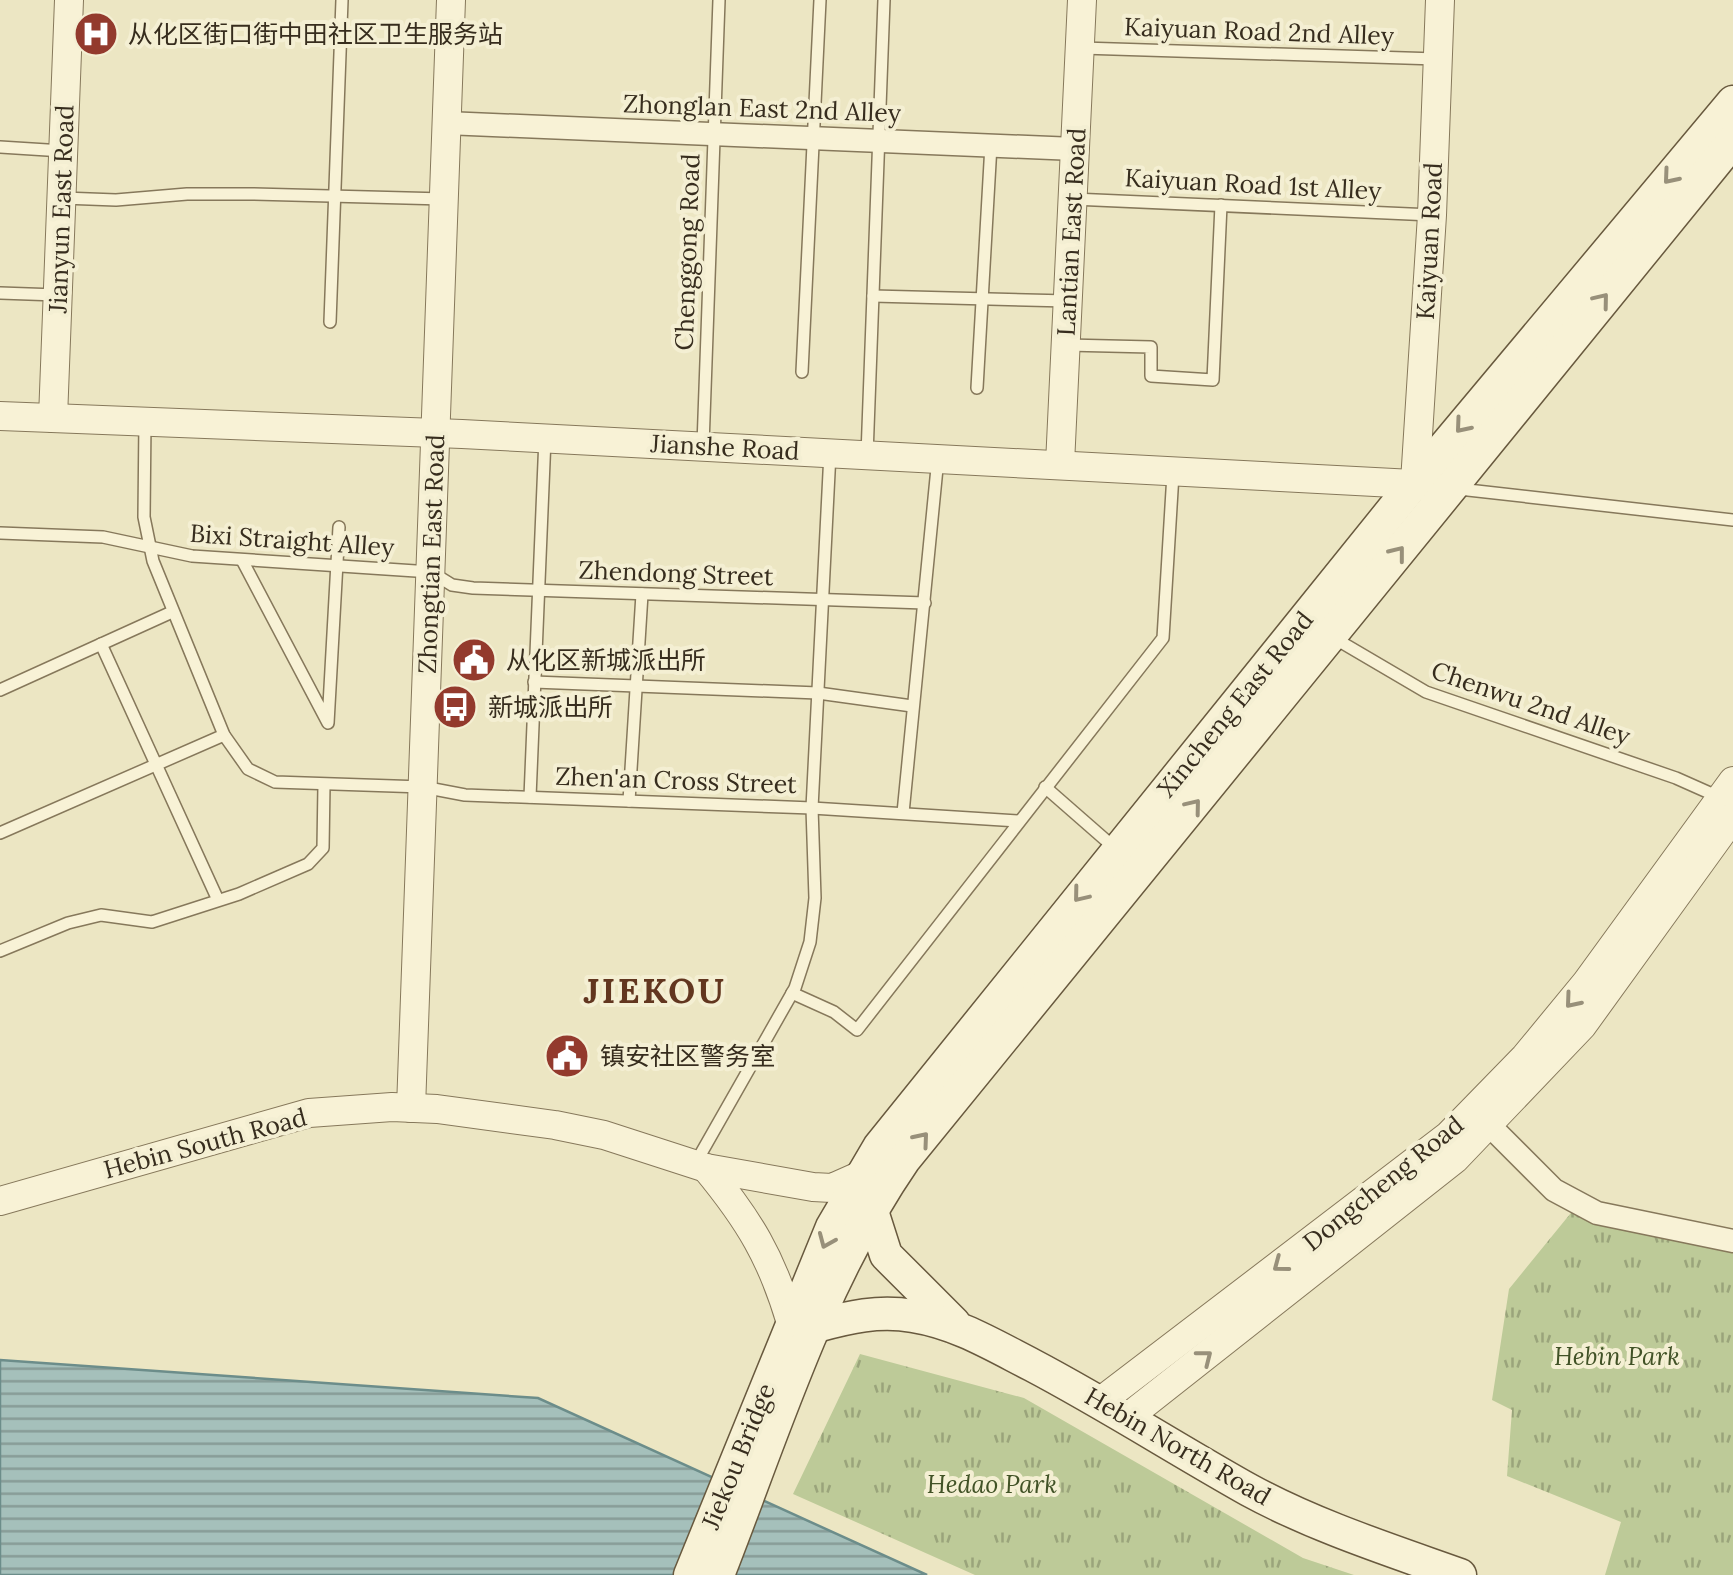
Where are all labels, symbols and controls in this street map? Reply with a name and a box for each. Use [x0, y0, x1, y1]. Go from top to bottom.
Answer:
street label: Kaiyuan Road 2nd Alley [1123, 10, 1395, 52]
hospital icon: 从化区街口街中田社区卫生服务站 [73, 11, 119, 57]
place label: 从化区街口街中田社区卫生服务站 [128, 18, 503, 50]
street label: Zhonglan East 2nd Alley [622, 87, 902, 129]
street label: Jianyun East Road [41, 104, 81, 315]
street label: Lantian East Road [1050, 127, 1092, 337]
street label: Chenggong Road [668, 153, 706, 351]
street label: Kaiyuan Road 1st Alley [1124, 161, 1383, 207]
street label: Kaiyuan Road [1409, 161, 1449, 321]
one-way arrow [1664, 165, 1682, 183]
one-way arrow [1590, 294, 1608, 312]
one-way arrow [1456, 415, 1474, 433]
street label: Jianshe Road [649, 427, 800, 467]
street label: Zhongtian East Road [411, 434, 451, 674]
street label: Bixi Straight Alley [189, 517, 396, 563]
one-way arrow [1386, 546, 1404, 564]
street label: Zhendong Street [578, 554, 774, 592]
street label: Xincheng East Road [1150, 604, 1320, 803]
public building icon: 从化区新城派出所 [451, 637, 497, 683]
place label: 从化区新城派出所 [506, 644, 706, 676]
street label: Chenwu 2nd Alley [1427, 654, 1635, 752]
bus stop icon: 新城派出所 [432, 684, 478, 730]
place label: 新城派出所 [488, 691, 613, 723]
street label: Zhen'an Cross Street [555, 760, 798, 800]
one-way arrow [1182, 800, 1200, 818]
one-way arrow [1074, 884, 1092, 902]
district label: JIEKOU [584, 968, 726, 1013]
one-way arrow [1565, 989, 1583, 1007]
public building icon: 镇安社区警务室 [544, 1033, 590, 1079]
place label: 镇安社区警务室 [600, 1040, 775, 1072]
street label: Hebin South Road [100, 1101, 310, 1185]
street label: Dongcheng Road [1296, 1108, 1470, 1258]
one-way arrow [910, 1132, 928, 1150]
one-way arrow [818, 1231, 838, 1249]
one-way arrow [1273, 1253, 1291, 1270]
park label: Hebin Park [1554, 1340, 1680, 1372]
one-way arrow [1193, 1351, 1211, 1369]
street label: Jiekou Bridge [694, 1378, 782, 1535]
street label: Hebin North Road [1079, 1380, 1277, 1512]
park label: Hedao Park [927, 1468, 1057, 1500]

